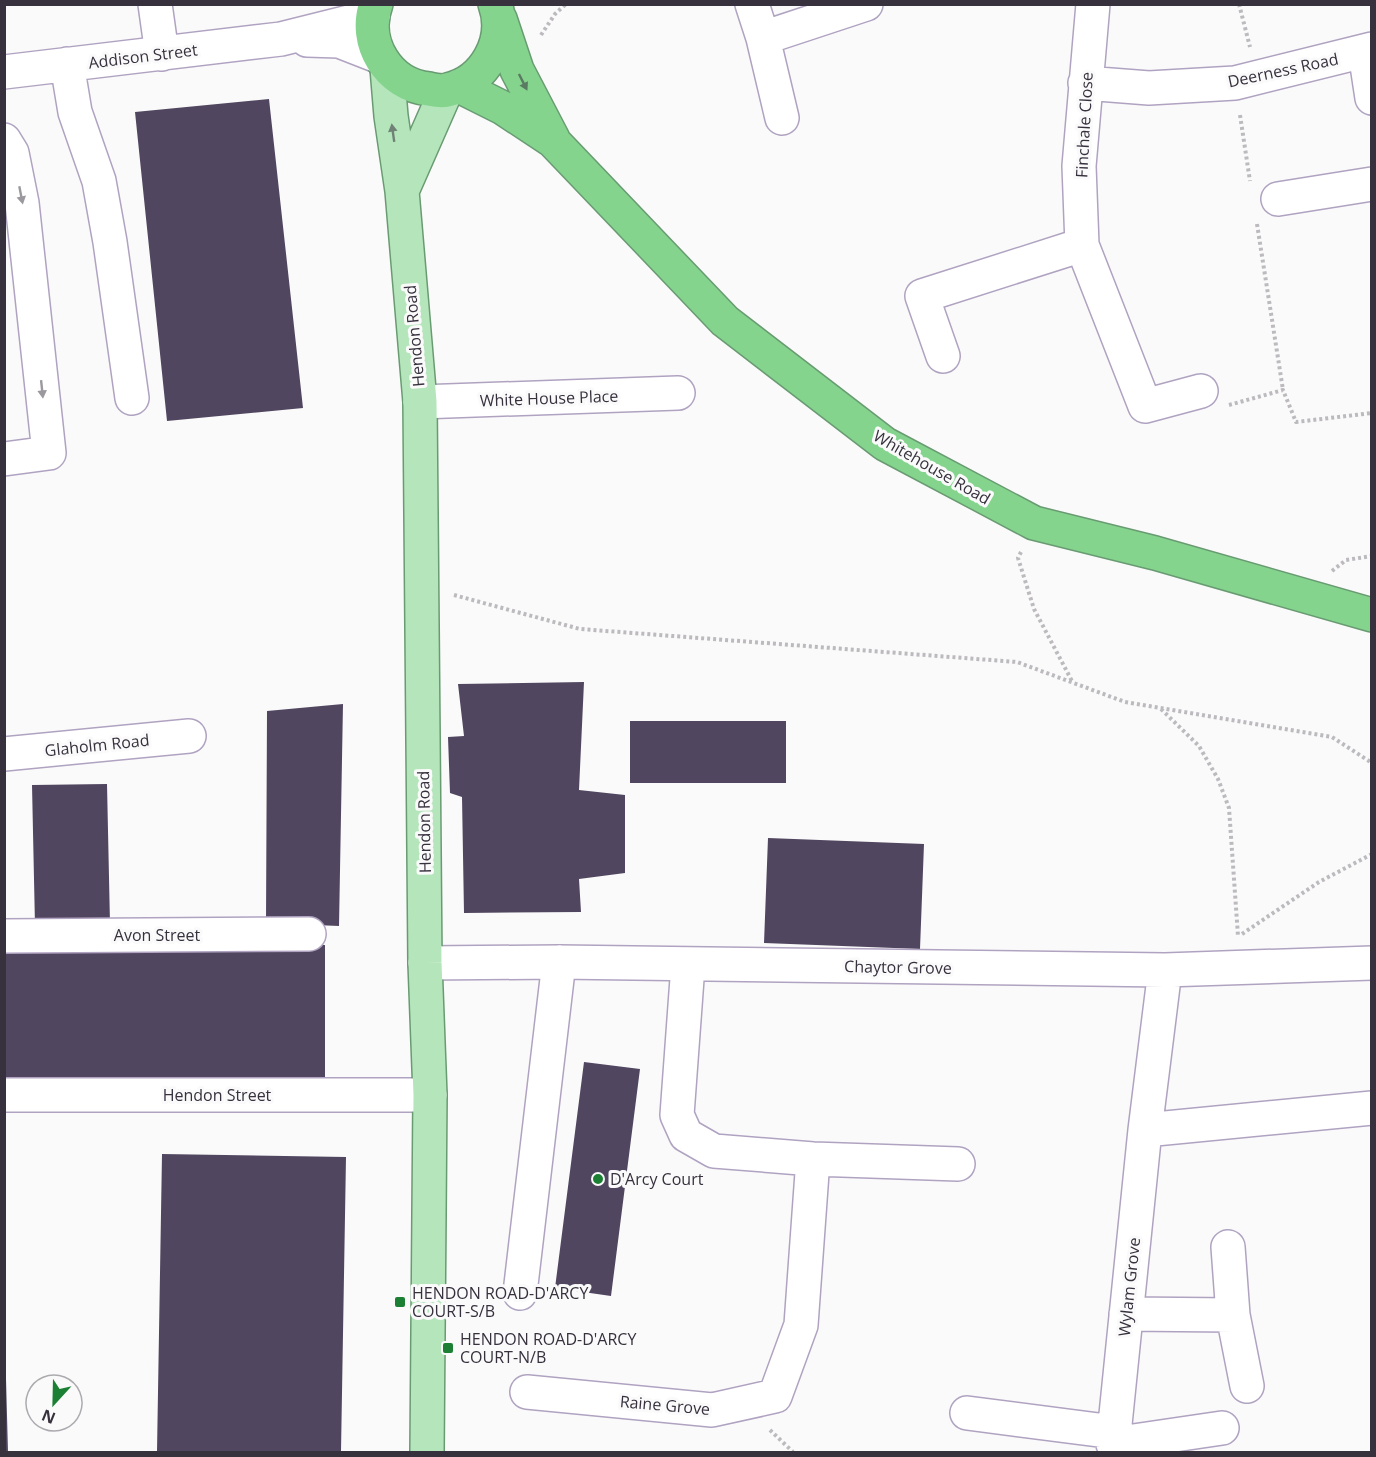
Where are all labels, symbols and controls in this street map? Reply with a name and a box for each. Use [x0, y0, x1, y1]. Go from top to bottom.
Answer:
street label: Addison Street [87, 38, 199, 74]
street label: Deerness Road [1226, 48, 1340, 92]
street label: Finchale Close [1070, 71, 1098, 179]
one-way arrow [518, 74, 528, 91]
one-way arrow [389, 124, 398, 143]
one-way arrow [17, 186, 26, 205]
street label: Hendon Road [399, 284, 429, 388]
one-way arrow [37, 380, 47, 399]
street label: White House Place [479, 385, 619, 411]
street label: Whitehouse Road [870, 425, 994, 509]
street label: Glaholm Road [44, 729, 150, 761]
street label: Hendon Road [412, 771, 436, 873]
street label: Avon Street [114, 924, 200, 946]
street label: Chaytor Grove [844, 955, 952, 979]
street label: Hendon Street [163, 1084, 272, 1106]
place label: D'Arcy Court [610, 1168, 704, 1190]
marker: D'Arcy Court [591, 1172, 605, 1186]
street label: Wylam Grove [1113, 1236, 1145, 1338]
place label: HENDON ROAD-D'ARCY COURT-S/B [412, 1282, 588, 1322]
marker: HENDON ROAD-D'ARCY COURT-S/B [393, 1295, 407, 1309]
place label: HENDON ROAD-D'ARCY COURT-N/B [460, 1328, 636, 1368]
marker: HENDON ROAD-D'ARCY COURT-N/B [441, 1341, 455, 1355]
north arrow [24, 1373, 84, 1433]
street label: Raine Grove [619, 1390, 711, 1420]
text: N [38, 1404, 59, 1430]

